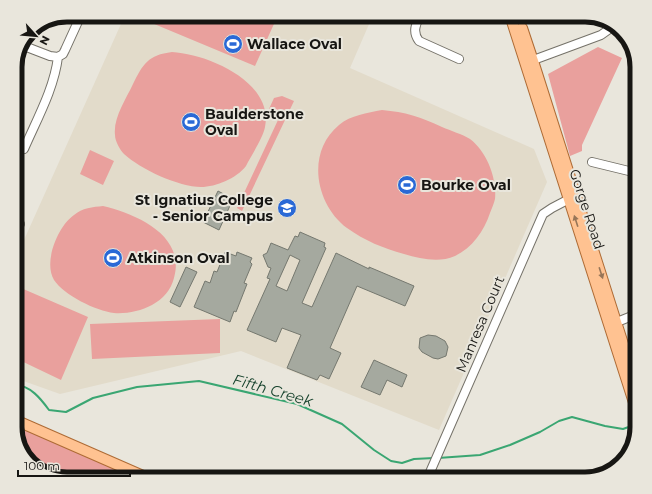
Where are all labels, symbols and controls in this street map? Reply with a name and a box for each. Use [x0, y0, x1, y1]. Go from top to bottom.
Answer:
north arrow [16, 16, 56, 56]
text: N [37, 33, 53, 48]
sports icon: Wallace Oval [222, 33, 244, 55]
place label: Wallace Oval [247, 35, 342, 53]
place label: Baulderstone Oval [205, 105, 304, 139]
sports icon: Baulderstone Oval [180, 111, 202, 133]
street label: Gorge Road [566, 167, 608, 251]
sports icon: Bourke Oval [396, 174, 418, 196]
place label: Bourke Oval [421, 176, 511, 194]
place label: St Ignatius College - Senior Campus [135, 191, 274, 225]
school or university icon: St Ignatius College - Senior Campus [276, 197, 298, 219]
one-way arrow [573, 215, 579, 227]
sports icon: Atkinson Oval [102, 247, 124, 269]
place label: Atkinson Oval [126, 249, 230, 267]
one-way arrow [598, 267, 604, 279]
street label: Manresa Court [452, 273, 509, 375]
water label: Fifth Creek [231, 370, 316, 411]
scale bar [18, 452, 130, 478]
text: 100 m [24, 458, 60, 473]

